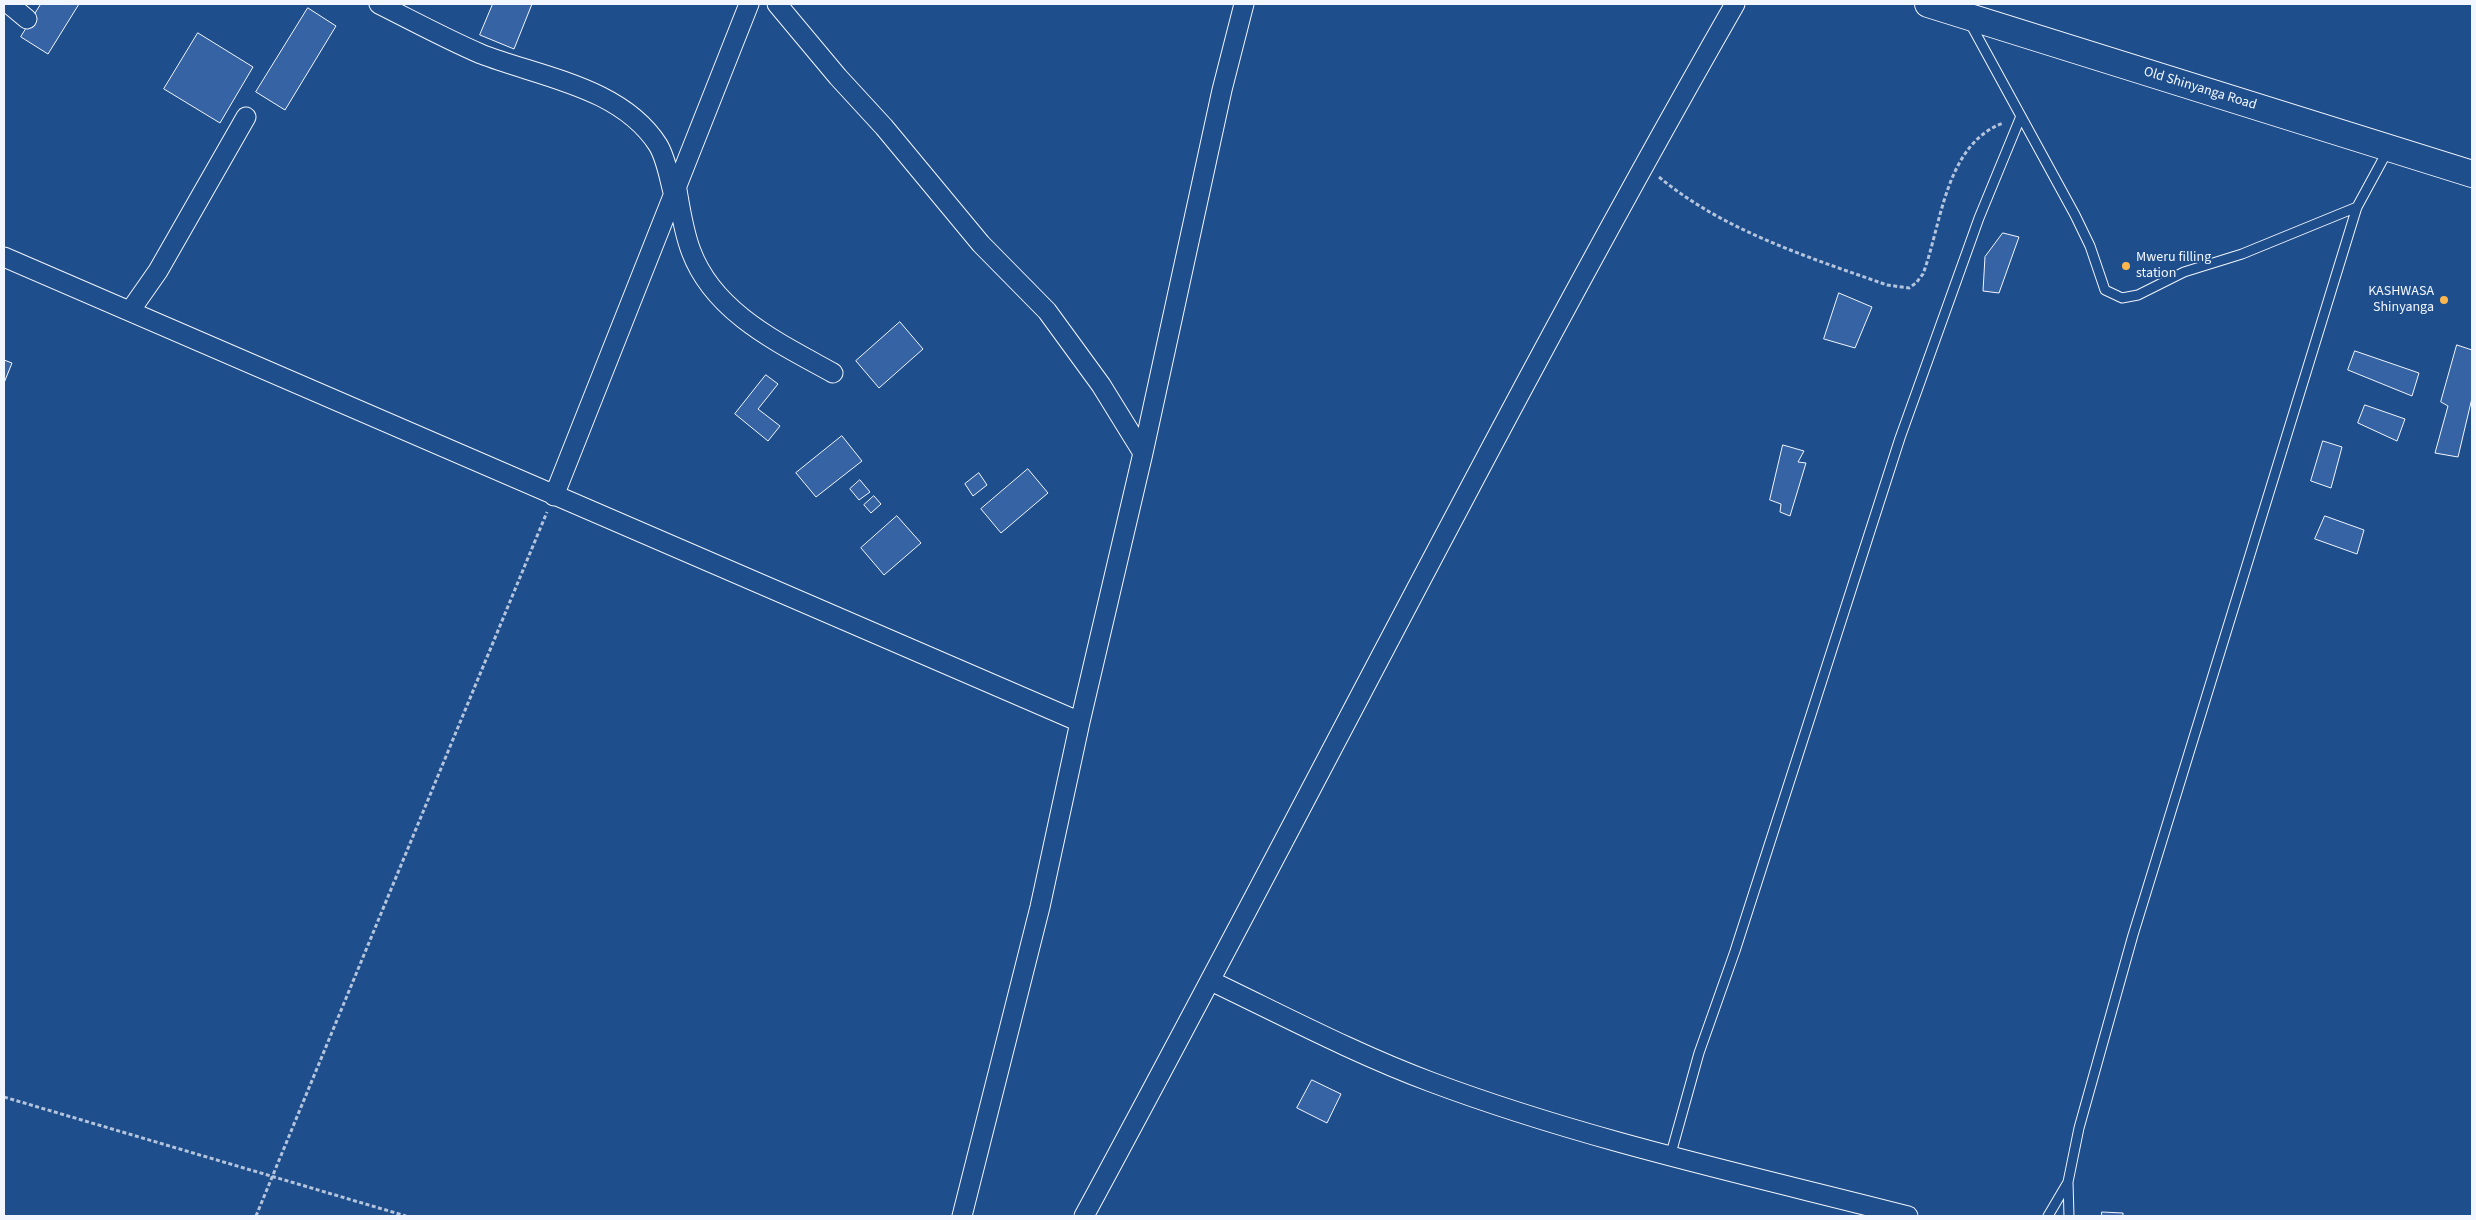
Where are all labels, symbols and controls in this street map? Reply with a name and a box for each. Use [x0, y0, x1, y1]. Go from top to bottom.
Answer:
street label: Old Shinyanga Road [2141, 64, 2259, 114]
place label: Mweru filling station [2136, 250, 2211, 282]
marker: Mweru filling station [2120, 260, 2132, 272]
place label: KASHWASA Shinyanga [2368, 284, 2434, 316]
marker: KASHWASA Shinyanga [2438, 294, 2450, 306]

